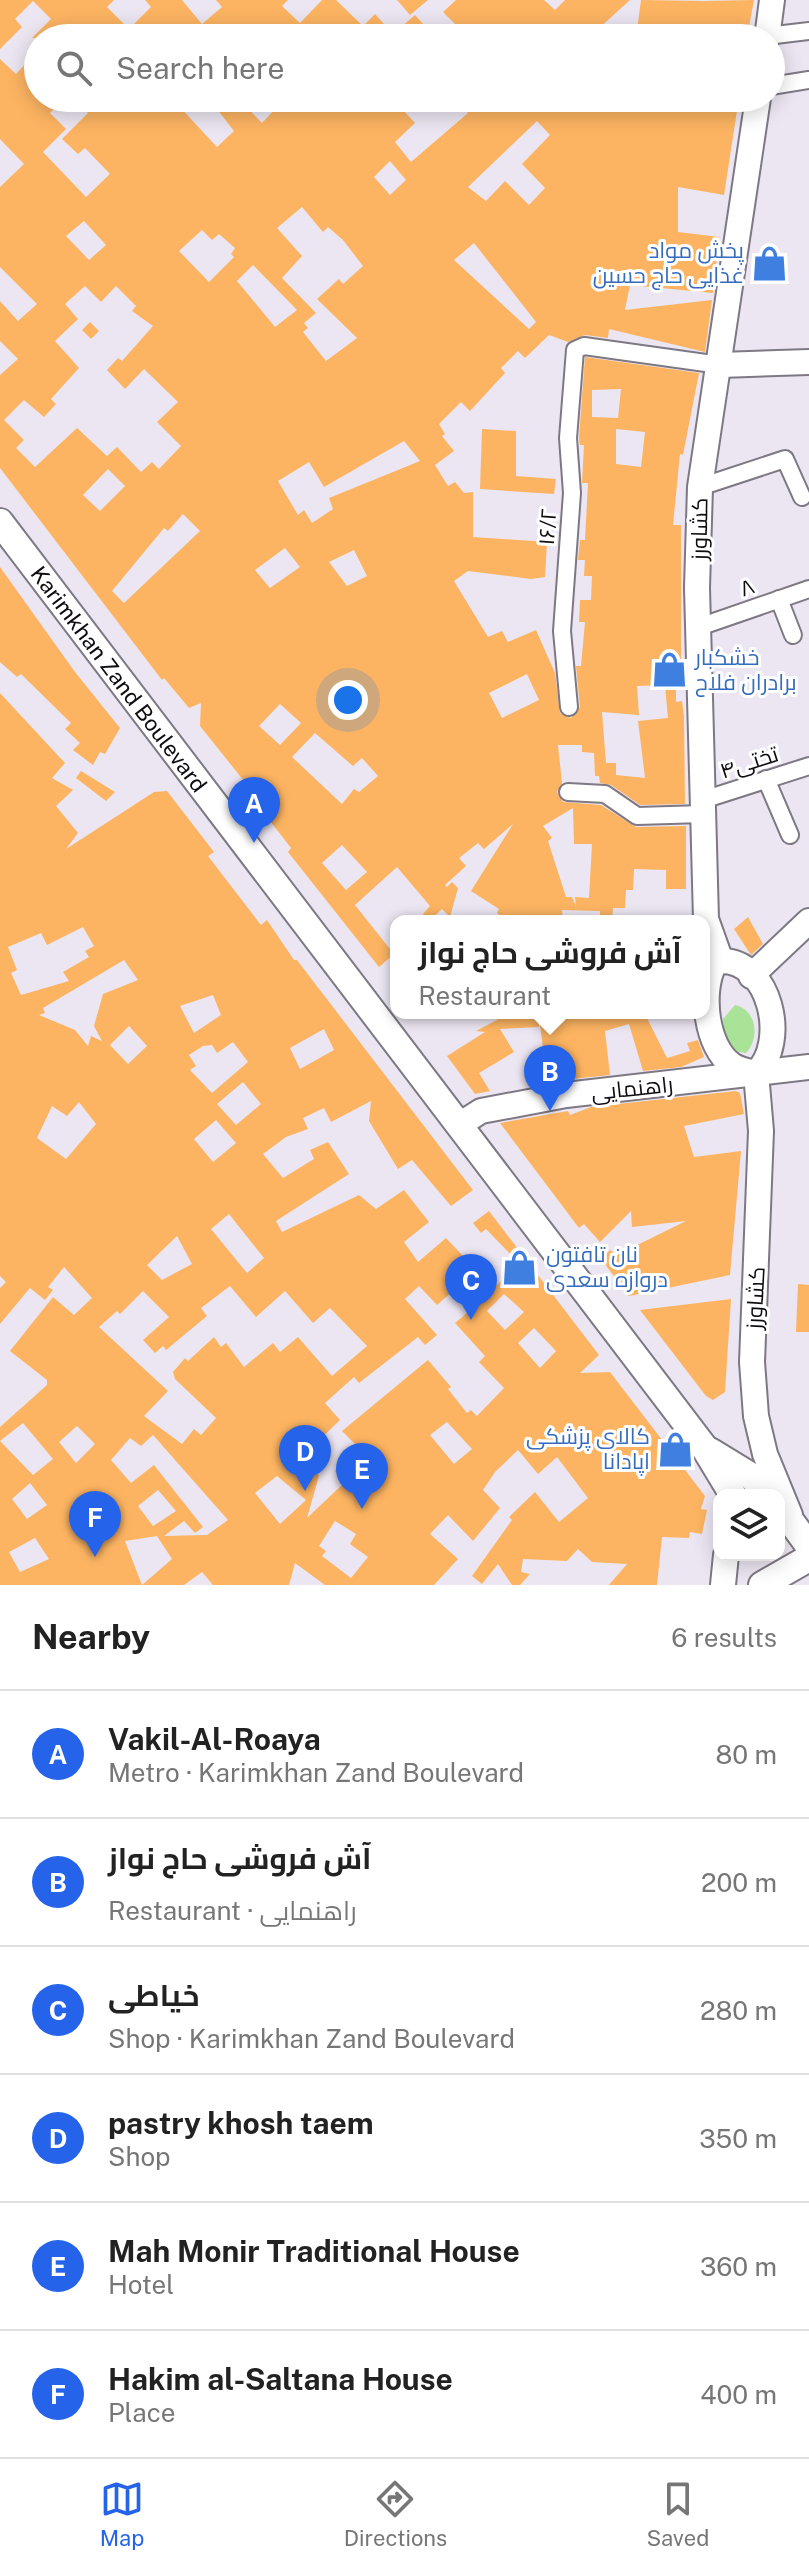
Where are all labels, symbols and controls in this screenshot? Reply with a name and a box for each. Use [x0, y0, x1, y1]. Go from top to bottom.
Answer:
search box [24, 24, 785, 112]
icon: search [52, 46, 96, 90]
text: Search here [116, 50, 284, 86]
place label: پخش مواد غذایی حاج حسین [593, 237, 744, 290]
shop icon: پخش مواد غذایی حاج حسین [751, 244, 789, 282]
street label: کشاورز [685, 497, 713, 563]
street label: ۱۶/۲ [533, 508, 561, 546]
street label: Karimkhan Zand Boulevard [26, 561, 212, 797]
street label: ۸ [736, 572, 758, 602]
place label: خشکبار برادران فلاح [693, 644, 797, 697]
shop icon: خشکبار برادران فلاح [650, 651, 688, 689]
your location [328, 680, 368, 720]
street label: تختی۴ [717, 740, 782, 785]
pin: A [228, 777, 280, 843]
popup [390, 915, 710, 1019]
text: آش فروشی حاج نواز [418, 934, 682, 970]
text: Restaurant [418, 980, 551, 1011]
pin: B [524, 1045, 576, 1111]
street label: راهنمایی [590, 1071, 674, 1106]
place label: نان تافتون دروازه سعدی [546, 1241, 668, 1292]
shop icon: نان تافتون دروازه سعدی [501, 1248, 539, 1286]
pin: C [445, 1254, 497, 1320]
street label: کشاورز [740, 1266, 770, 1332]
place label: کالای پزشکی اپادانا [526, 1423, 650, 1476]
pin: D [279, 1425, 331, 1491]
shop icon: کالای پزشکی اپادانا [657, 1430, 695, 1468]
pin: E [336, 1443, 388, 1509]
map controls [713, 1489, 785, 1561]
button: layers [713, 1489, 785, 1561]
pin: F [69, 1491, 121, 1557]
text: Nearby [32, 1617, 150, 1657]
text: 6 results [671, 1622, 777, 1653]
text: Vakil-Al-Roaya [108, 1721, 321, 1757]
text: A [49, 1739, 67, 1770]
text: 80 m [716, 1739, 777, 1770]
text: Metro · Karimkhan Zand Boulevard [108, 1757, 524, 1788]
text: آش فروشی حاج نواز [108, 1840, 371, 1876]
text: B [49, 1867, 67, 1898]
text: 200 m [701, 1867, 777, 1898]
text: Restaurant · راهنمایی [108, 1895, 357, 1926]
text: خیاطی [108, 1977, 200, 2013]
text: C [49, 1995, 67, 2026]
text: 280 m [700, 1995, 777, 2026]
text: Shop · Karimkhan Zand Boulevard [108, 2023, 515, 2054]
text: pastry khosh taem [108, 2105, 374, 2141]
text: D [49, 2123, 67, 2154]
text: 350 m [699, 2123, 777, 2154]
text: Shop [108, 2141, 171, 2172]
text: Mah Monir Traditional House [108, 2233, 520, 2269]
text: E [50, 2251, 66, 2282]
text: 360 m [700, 2251, 777, 2282]
text: Hotel [108, 2269, 174, 2300]
text: Hakim al-Saltana House [108, 2361, 453, 2397]
text: F [50, 2379, 66, 2410]
text: 400 m [700, 2379, 777, 2410]
text: Place [108, 2397, 175, 2428]
tab: Map [100, 2477, 144, 2551]
tab: Directions [344, 2477, 447, 2551]
tab: Saved [646, 2477, 709, 2551]

